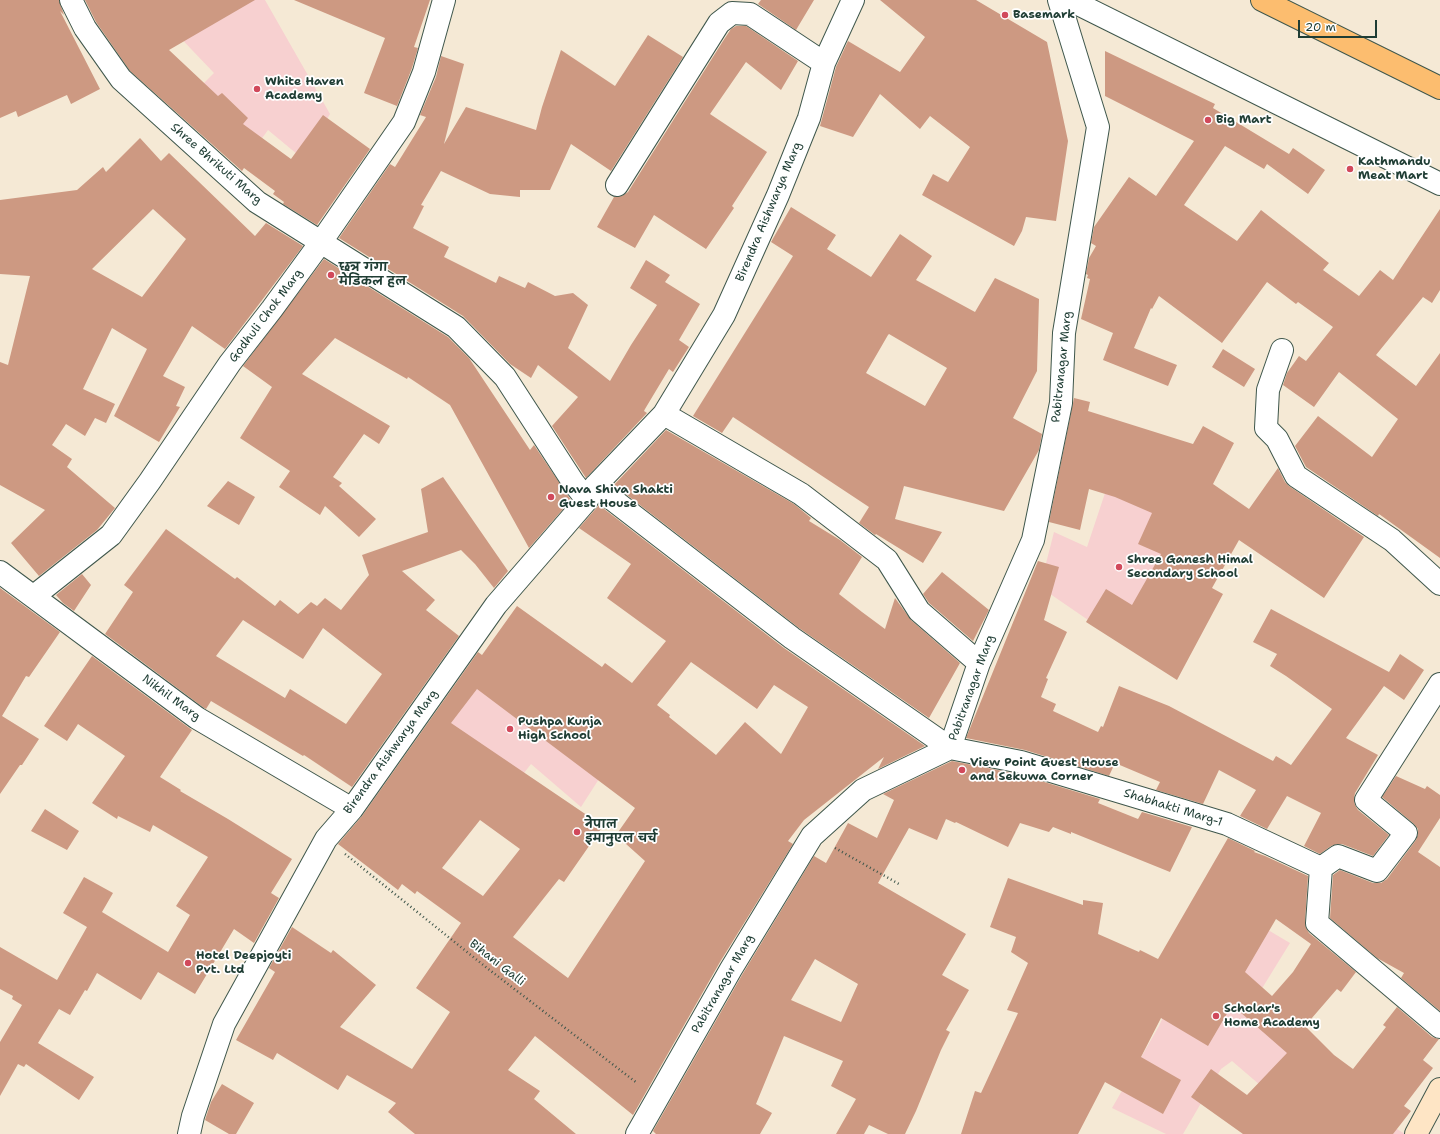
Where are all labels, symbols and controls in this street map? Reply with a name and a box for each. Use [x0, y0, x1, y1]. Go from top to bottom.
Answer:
place label: Basemark [1013, 8, 1075, 22]
marker: Basemark [1000, 10, 1010, 20]
scale bar [1300, 12, 1379, 38]
text: 20 m [1305, 19, 1336, 35]
place label: White Haven Academy [265, 75, 344, 103]
marker: White Haven Academy [252, 84, 262, 94]
place label: Big Mart [1216, 113, 1272, 127]
marker: Big Mart [1203, 115, 1213, 125]
street label: Shree Bhrikuti Marg [167, 120, 265, 208]
street label: Birendra Aishwarya Marg [733, 140, 805, 284]
place label: Kathmandu Meat Mart [1358, 155, 1431, 183]
marker: Kathmandu Meat Mart [1345, 164, 1355, 174]
place label: छत्र गंगा मेडिकल हल [339, 261, 406, 289]
street label: Godhuli Chok Marg [226, 266, 306, 366]
marker: छत्र गंगा मेडिकल हल [326, 270, 336, 280]
street label: Pabitranagar Marg [1049, 311, 1075, 423]
place label: Nava Shiva Shakti Guest House [559, 483, 673, 511]
marker: Nava Shiva Shakti Guest House [546, 492, 556, 502]
place label: Shree Ganesh Himal Secondary School [1127, 553, 1253, 581]
marker: Shree Ganesh Himal Secondary School [1114, 562, 1124, 572]
street label: Pabitranagar Marg [946, 633, 998, 743]
street label: Nikhil Marg [139, 672, 203, 724]
street label: Birendra Aishwarya Marg [341, 687, 441, 817]
place label: Pushpa Kunja High School [518, 715, 602, 743]
marker: Pushpa Kunja High School [505, 724, 515, 734]
place label: View Point Guest House and Sekuwa Corner [970, 756, 1119, 784]
marker: View Point Guest House and Sekuwa Corner [957, 765, 967, 775]
street label: Shabhakti Marg-1 [1122, 786, 1224, 830]
place label: नेपाल इमानुएल चर्च [585, 818, 657, 846]
marker: नेपाल इमानुएल चर्च [572, 827, 582, 837]
street label: Pabitranagar Marg [689, 932, 757, 1036]
street label: Bihani Galli [466, 937, 528, 989]
place label: Hotel Deepjoyti Pvt. Ltd [196, 949, 291, 977]
marker: Hotel Deepjoyti Pvt. Ltd [183, 958, 193, 968]
place label: Scholar's Home Academy [1224, 1002, 1320, 1030]
marker: Scholar's Home Academy [1211, 1011, 1221, 1021]

